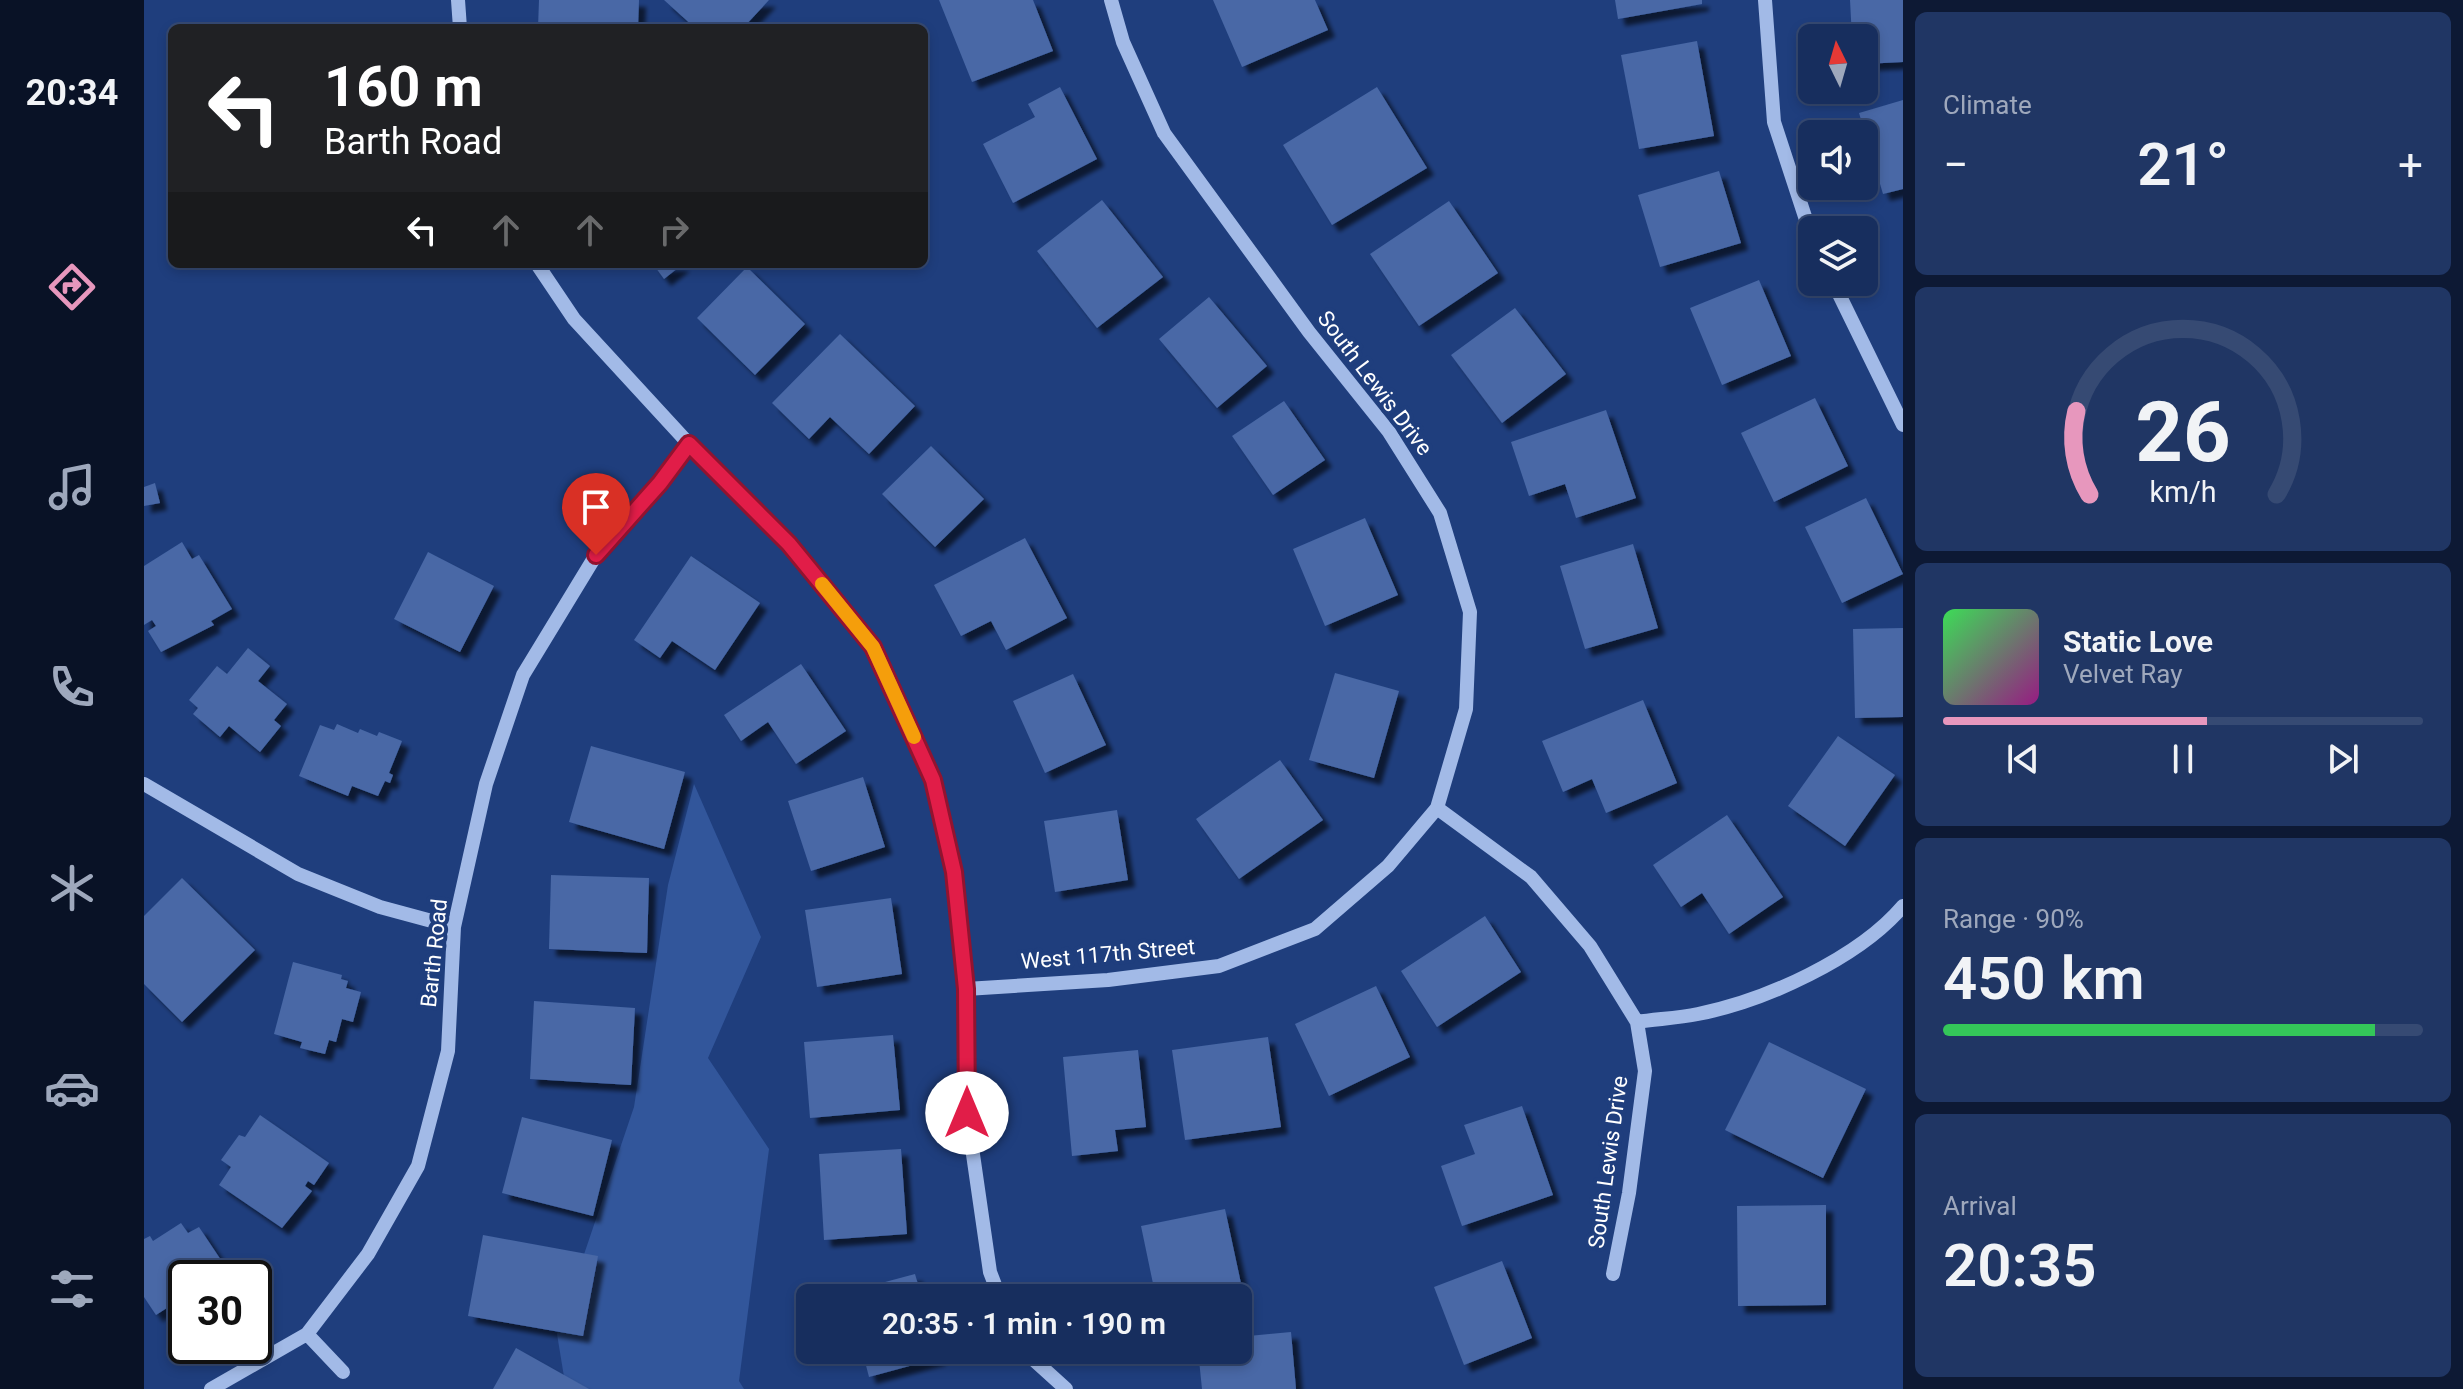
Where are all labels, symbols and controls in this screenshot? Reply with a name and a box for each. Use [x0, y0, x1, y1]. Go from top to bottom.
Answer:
north arrow [1798, 24, 1878, 104]
map controls [1798, 24, 1878, 296]
text: 160 m [324, 54, 483, 120]
icon: left [192, 56, 296, 160]
text: 20:34 [26, 72, 118, 114]
text: Climate [1943, 90, 2032, 120]
button: sound [1798, 120, 1878, 200]
text: Barth Road [324, 121, 502, 163]
text: 21° [2137, 129, 2229, 200]
text: − [1943, 139, 1968, 191]
text: + [2398, 139, 2423, 191]
icon: left [400, 208, 444, 252]
icon: ahead [484, 208, 528, 252]
icon: ahead [568, 208, 612, 252]
icon: right [652, 208, 696, 252]
button: layers [1798, 216, 1878, 296]
icon: directions [44, 259, 100, 315]
street label: South Lewis Drive [1313, 306, 1437, 460]
text: 26 [2135, 384, 2231, 481]
icon: music [44, 459, 100, 515]
pin [562, 473, 630, 555]
text: km/h [2149, 475, 2217, 509]
icon: arrive [574, 485, 618, 529]
text: Static Love [2063, 624, 2213, 659]
icon: phone [44, 659, 100, 715]
text: Velvet Ray [2063, 659, 2183, 689]
icon: previous [2001, 737, 2045, 781]
icon: pause [2161, 737, 2205, 781]
icon: next [2321, 737, 2365, 781]
icon: climate [44, 860, 100, 916]
street label: Barth Road [416, 898, 452, 1008]
text: Range · 90% [1943, 904, 2084, 934]
street label: West 117th Street [1020, 934, 1196, 974]
text: 450 km [1943, 943, 2145, 1014]
icon: car [44, 1060, 100, 1116]
position arrow [925, 1071, 1009, 1155]
street label: South Lewis Drive [1584, 1074, 1632, 1250]
text: Arrival [1943, 1191, 2017, 1221]
text: 20:35 [1943, 1230, 2096, 1301]
speed limit sign: 30 [168, 1260, 272, 1364]
icon: filters [44, 1261, 100, 1317]
text: 20:35 · 1 min · 190 m [882, 1306, 1166, 1341]

